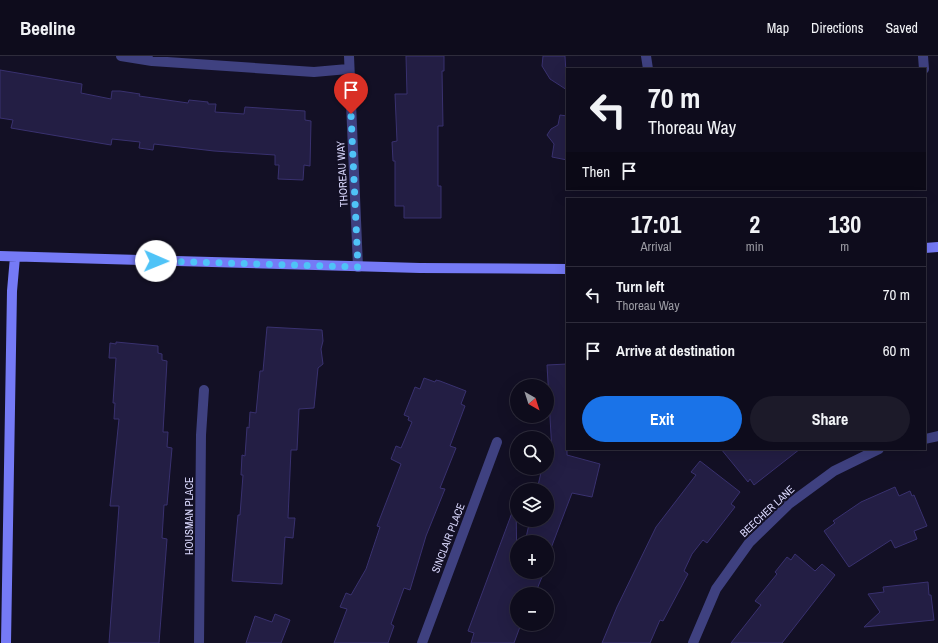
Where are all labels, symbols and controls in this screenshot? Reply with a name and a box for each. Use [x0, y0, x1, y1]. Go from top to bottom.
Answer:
text: Beeline [20, 15, 75, 41]
text: Map [767, 19, 789, 37]
text: Directions [811, 19, 863, 37]
text: Saved [885, 19, 918, 37]
pin [334, 73, 368, 114]
icon: arrive [340, 79, 362, 101]
text: 70 m [648, 79, 700, 117]
icon: left [582, 84, 634, 136]
text: Thoreau Way [648, 115, 736, 140]
street label: THOREAU WAY [333, 141, 351, 207]
icon: arrive [618, 160, 640, 182]
text: Then [582, 161, 610, 182]
text: 17:01 [631, 208, 681, 240]
text: 2 [749, 208, 760, 240]
text: 130 [828, 208, 861, 240]
text: Arrival [641, 238, 671, 255]
text: min [746, 238, 764, 255]
text: m [840, 238, 849, 255]
position arrow [135, 240, 177, 282]
text: Turn left [616, 276, 664, 297]
icon: left [582, 284, 604, 306]
text: 70 m [883, 284, 910, 305]
text: Thoreau Way [616, 297, 680, 314]
icon: arrive [582, 340, 604, 362]
text: Arrive at destination [616, 340, 735, 361]
text: 60 m [883, 340, 910, 361]
north arrow [510, 379, 554, 423]
map controls [510, 379, 554, 631]
button: Exit [582, 396, 742, 442]
button: Share [750, 396, 910, 442]
button: search [510, 431, 554, 475]
street label: HOUSMAN PLACE [182, 477, 196, 555]
street label: BEECHER LANE [737, 482, 797, 540]
button: layers [510, 483, 554, 527]
street label: SINCLAIR PLACE [428, 501, 468, 575]
button: + [510, 535, 554, 579]
button: − [510, 587, 554, 631]

